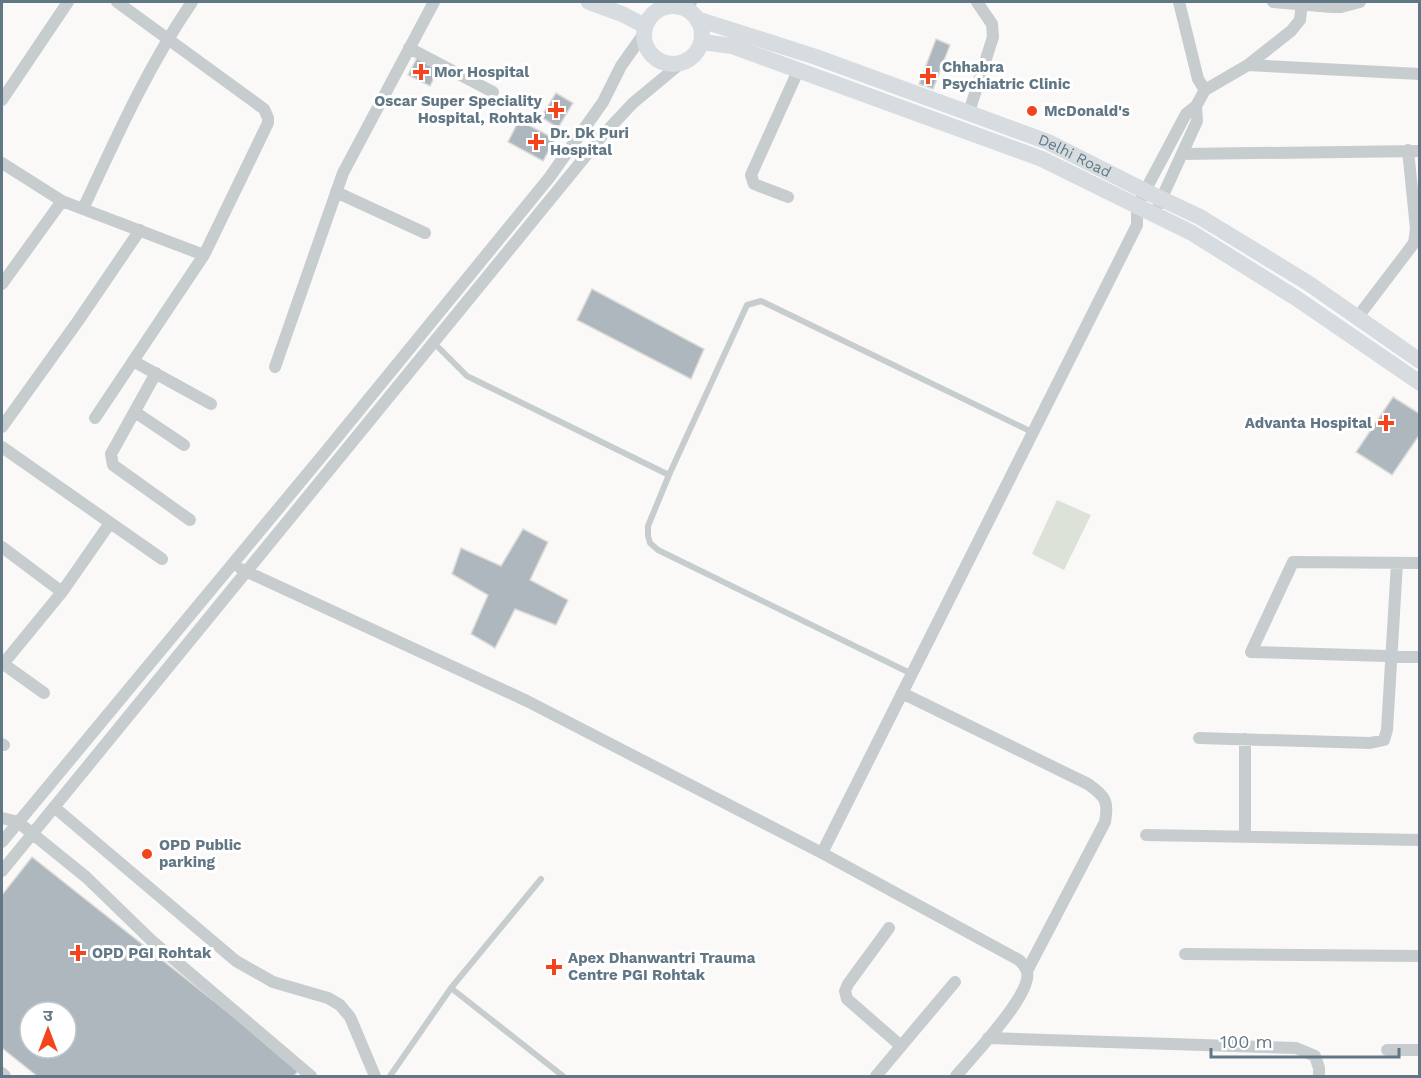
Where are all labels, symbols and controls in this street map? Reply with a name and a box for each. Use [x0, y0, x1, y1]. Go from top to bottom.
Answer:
place label: Chhabra Psychiatric Clinic [942, 58, 1071, 93]
marker: Mor Hospital [412, 63, 430, 81]
place label: Mor Hospital [434, 63, 529, 81]
marker: Chhabra Psychiatric Clinic [919, 67, 937, 85]
place label: Oscar Super Speciality Hospital, Rohtak [374, 92, 543, 127]
marker: Oscar Super Speciality Hospital, Rohtak [547, 101, 565, 119]
place label: McDonald's [1044, 102, 1130, 120]
marker: McDonald's [1025, 104, 1039, 118]
place label: Dr. Dk Puri Hospital [550, 124, 629, 159]
street label: Delhi Road [1036, 130, 1114, 181]
marker: Dr. Dk Puri Hospital [527, 133, 545, 151]
place label: Advanta Hospital [1245, 414, 1372, 432]
marker: Advanta Hospital [1377, 414, 1395, 432]
place label: OPD Public parking [159, 836, 242, 871]
marker: OPD Public parking [140, 847, 154, 861]
marker: OPD PGI Rohtak [69, 944, 87, 962]
place label: OPD PGI Rohtak [92, 944, 212, 962]
place label: Apex Dhanwantri Trauma Centre PGI Rohtak [568, 949, 756, 984]
marker: Apex Dhanwantri Trauma Centre PGI Rohtak [545, 958, 563, 976]
north arrow [18, 1000, 78, 1060]
text: उ [43, 1006, 53, 1025]
scale bar [1211, 1021, 1398, 1059]
text: 100 m [1220, 1031, 1273, 1052]

